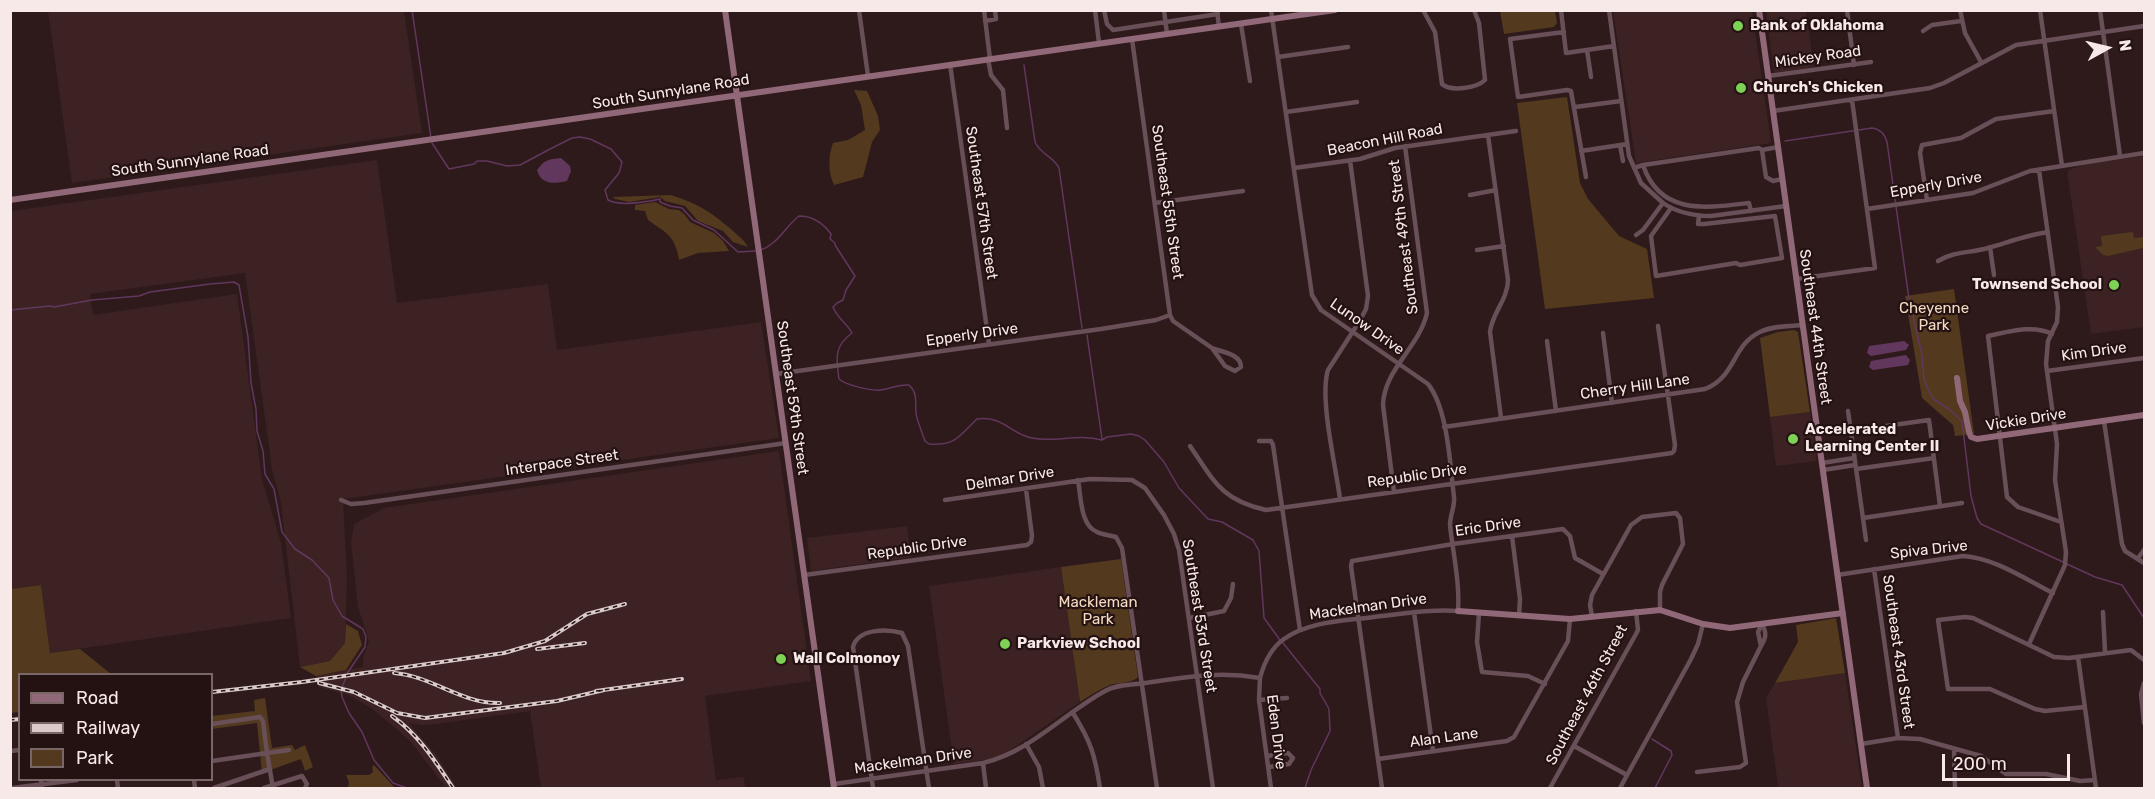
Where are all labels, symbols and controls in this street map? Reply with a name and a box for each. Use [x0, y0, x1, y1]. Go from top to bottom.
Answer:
place label: Bank of Oklahoma [1750, 17, 1884, 35]
north arrow [2077, 18, 2137, 78]
marker: Bank of Oklahoma [1731, 19, 1745, 33]
text: N [2115, 38, 2136, 52]
street label: Mickey Road [1774, 42, 1862, 72]
street label: South Sunnylane Road [591, 71, 751, 113]
place label: Church's Chicken [1753, 79, 1883, 97]
marker: Church's Chicken [1734, 81, 1748, 95]
street label: Beacon Hill Road [1326, 120, 1444, 160]
street label: Southeast 55th Street [1147, 124, 1187, 280]
street label: Southeast 57th Street [961, 125, 1001, 281]
street label: South Sunnylane Road [110, 141, 270, 181]
street label: Southeast 49th Street [1386, 159, 1422, 315]
street label: Epperly Drive [1889, 168, 1983, 202]
street label: Southeast 44th Street [1795, 248, 1835, 406]
place label: Townsend School [1972, 276, 2102, 294]
marker: Townsend School [2107, 278, 2121, 292]
street label: Lunow Drive [1326, 295, 1408, 359]
park label: Cheyenne Park [1899, 300, 1969, 335]
street label: Southeast 59th Street [772, 320, 812, 476]
street label: Epperly Drive [925, 320, 1019, 350]
street label: Kim Drive [2060, 339, 2128, 365]
street label: Cherry Hill Lane [1579, 370, 1691, 404]
street label: Vickie Drive [1984, 405, 2068, 435]
place label: Accelerated Learning Center II [1805, 421, 1939, 456]
marker: Accelerated Learning Center II [1786, 432, 1800, 446]
street label: Interpace Street [504, 446, 620, 480]
street label: Republic Drive [1366, 460, 1468, 492]
street label: Delmar Drive [964, 463, 1056, 495]
street label: Eric Drive [1454, 513, 1522, 541]
street label: Republic Drive [866, 532, 968, 564]
street label: Spiva Drive [1889, 537, 1969, 563]
street label: Southeast 53rd Street [1178, 538, 1220, 694]
street label: Southeast 43rd Street [1878, 574, 1918, 730]
street label: Mackelman Drive [1308, 590, 1428, 624]
park label: Mackleman Park [1059, 594, 1137, 629]
street label: Southeast 46th Street [1542, 622, 1632, 768]
place label: Parkview School [1017, 635, 1140, 653]
marker: Parkview School [998, 637, 1012, 651]
place label: Wall Colmonoy [793, 650, 900, 668]
marker: Wall Colmonoy [774, 652, 788, 666]
legend [18, 673, 213, 781]
text: Road [76, 687, 119, 709]
street label: Eden Drive [1262, 694, 1290, 770]
text: Railway [76, 717, 140, 739]
street label: Alan Lane [1409, 724, 1479, 752]
scale bar [1945, 742, 2072, 780]
street label: Mackelman Drive [853, 744, 973, 778]
text: Park [76, 747, 113, 769]
text: 200 m [1953, 753, 2007, 775]

